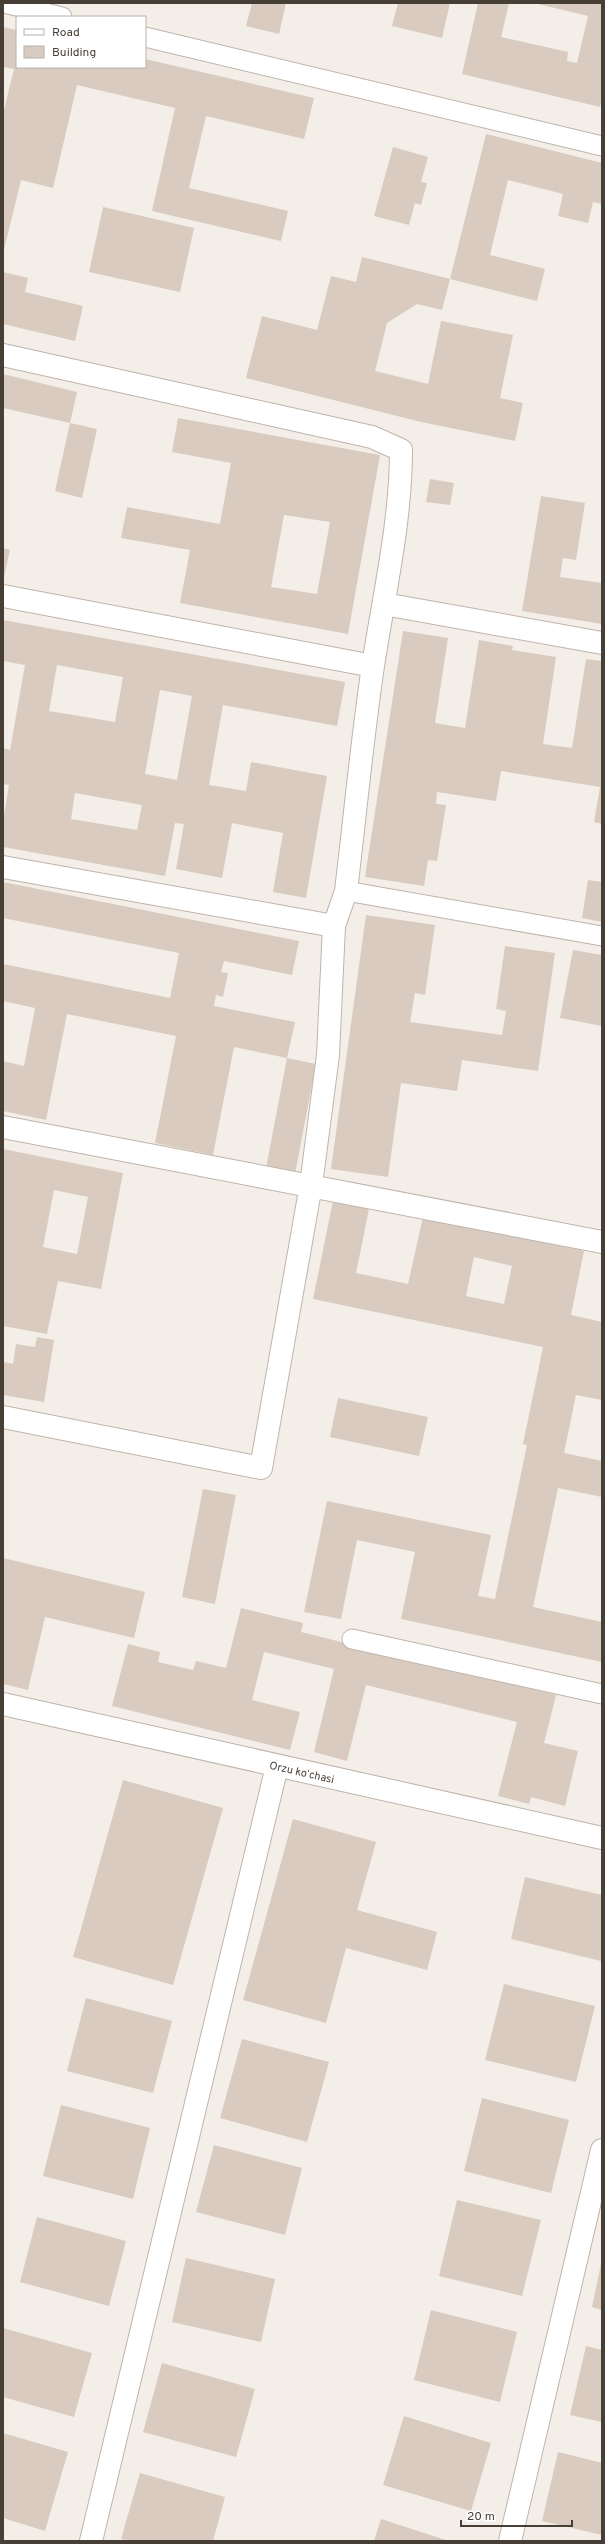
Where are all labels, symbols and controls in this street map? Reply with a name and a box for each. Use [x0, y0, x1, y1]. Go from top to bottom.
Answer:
legend [16, 16, 146, 68]
text: Road [52, 25, 80, 41]
text: Building [52, 45, 96, 61]
street label: Orzu koʻchasi [268, 1759, 336, 1787]
scale bar [461, 2502, 572, 2528]
text: 20 m [467, 2509, 495, 2525]

